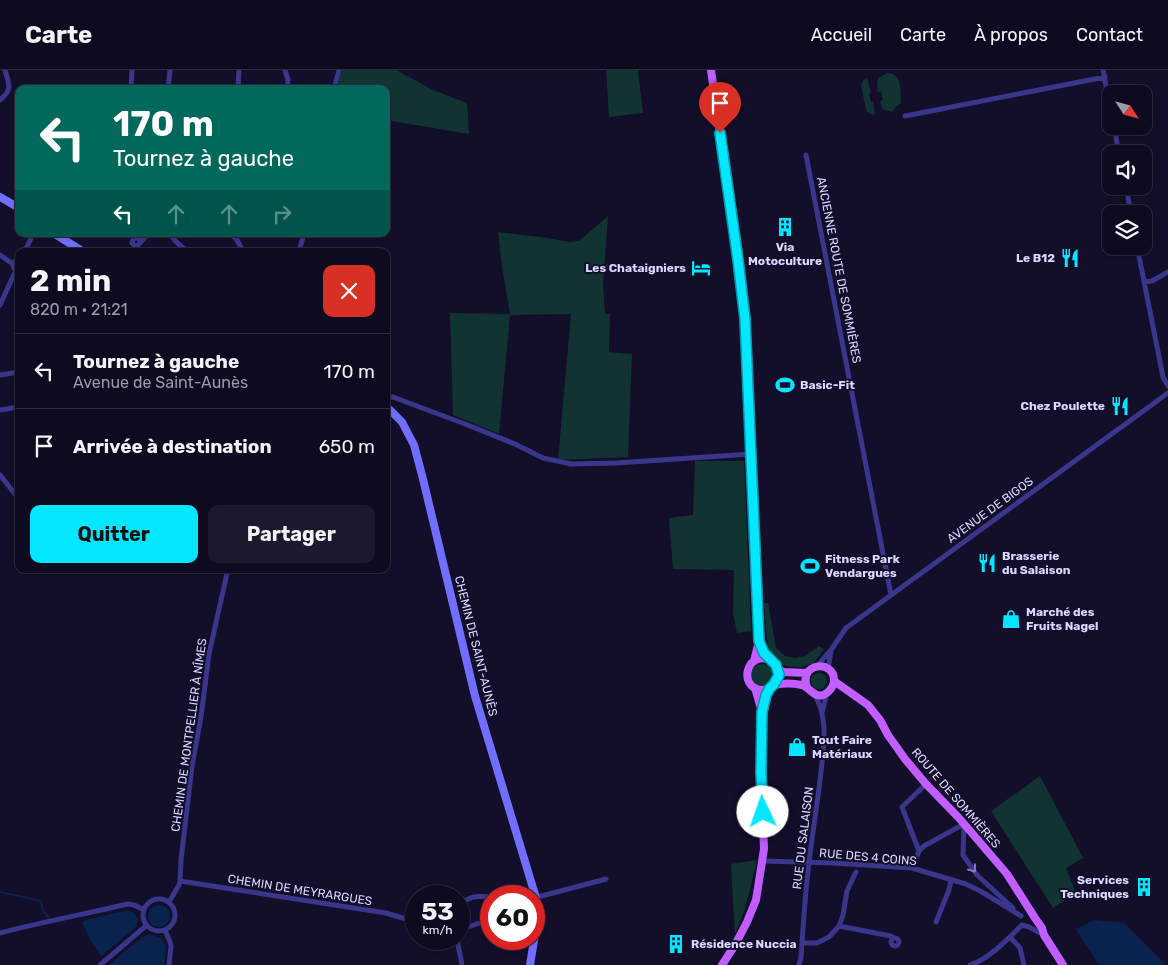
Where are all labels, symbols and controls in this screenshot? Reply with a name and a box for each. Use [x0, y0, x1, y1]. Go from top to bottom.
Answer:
text: Carte [25, 21, 92, 49]
text: Accueil [811, 24, 872, 46]
text: Carte [900, 24, 946, 46]
text: À propos [974, 24, 1048, 46]
text: Contact [1076, 24, 1143, 46]
pin [699, 82, 741, 133]
north arrow [1102, 85, 1152, 135]
map controls [1102, 85, 1152, 255]
icon: arrive [706, 89, 734, 117]
text: 170 m [113, 103, 214, 145]
icon: left [30, 105, 95, 170]
text: Tournez à gauche [113, 145, 294, 172]
button: sound [1102, 145, 1152, 195]
street label: ANCIENNE ROUTE DE SOMMIÈRES [814, 176, 864, 364]
icon: left [109, 200, 137, 228]
icon: ahead [162, 200, 190, 228]
icon: ahead [215, 200, 243, 228]
icon: right [268, 200, 296, 228]
button: layers [1102, 205, 1152, 255]
building icon: Via Motoculture [774, 216, 796, 238]
place label: Via Motoculture [748, 240, 822, 268]
restaurant icon: Le B12 [1059, 247, 1081, 269]
place label: Le B12 [1016, 251, 1055, 265]
hotel icon: Les Chataigniers [690, 257, 712, 279]
place label: Les Chataigniers [585, 261, 686, 275]
text: 2 min [30, 263, 111, 299]
button: close [323, 265, 375, 317]
text: 820 m · 21:21 [30, 300, 128, 319]
text: Tournez à gauche [73, 350, 239, 373]
icon: left [30, 357, 58, 385]
text: 170 m [324, 360, 375, 383]
text: Avenue de Saint-Aunès [73, 373, 248, 392]
sports icon: Basic-Fit [774, 374, 796, 396]
place label: Basic-Fit [800, 378, 855, 392]
restaurant icon: Chez Poulette [1109, 395, 1131, 417]
place label: Chez Poulette [1021, 399, 1105, 413]
icon: arrive [30, 432, 58, 460]
text: Arrivée à destination [73, 435, 272, 458]
text: 650 m [319, 435, 375, 458]
street label: AVENUE DE BIGOS [944, 474, 1036, 546]
button: Quitter [30, 505, 198, 563]
button: Partager [208, 505, 375, 563]
place label: Brasserie du Salaison [1002, 549, 1071, 577]
place label: Fitness Park Vendargues [825, 552, 900, 580]
restaurant icon: Brasserie du Salaison [976, 552, 998, 574]
sports icon: Fitness Park Vendargues [799, 555, 821, 577]
street label: CHEMIN DE SAINT-AUNÈS [452, 574, 500, 718]
place label: Marché des Fruits Nagel [1026, 605, 1099, 633]
shop icon: Marché des Fruits Nagel [1000, 608, 1022, 630]
street label: CHEMIN DE MONTPELLIER À NÎMES [168, 637, 210, 833]
place label: Tout Faire Matériaux [812, 733, 872, 761]
shop icon: Tout Faire Matériaux [786, 736, 808, 758]
street label: ROUTE DE SOMMIÈRES [909, 745, 1003, 851]
position arrow [736, 785, 788, 837]
street label: RUE DU SALAISON [790, 786, 816, 890]
street label: RUE DES 4 COINS [819, 846, 917, 868]
one-way arrow [968, 863, 976, 872]
street label: CHEMIN DE MEYRARGUES [227, 872, 373, 908]
place label: Services Techniques [1060, 873, 1129, 901]
building icon: Services Techniques [1133, 876, 1155, 898]
speed limit sign: 60 [480, 885, 545, 950]
text: 53 [421, 897, 454, 926]
text: km/h [423, 923, 452, 937]
building icon: Résidence Nuccia [665, 933, 687, 955]
place label: Résidence Nuccia [691, 937, 797, 951]

